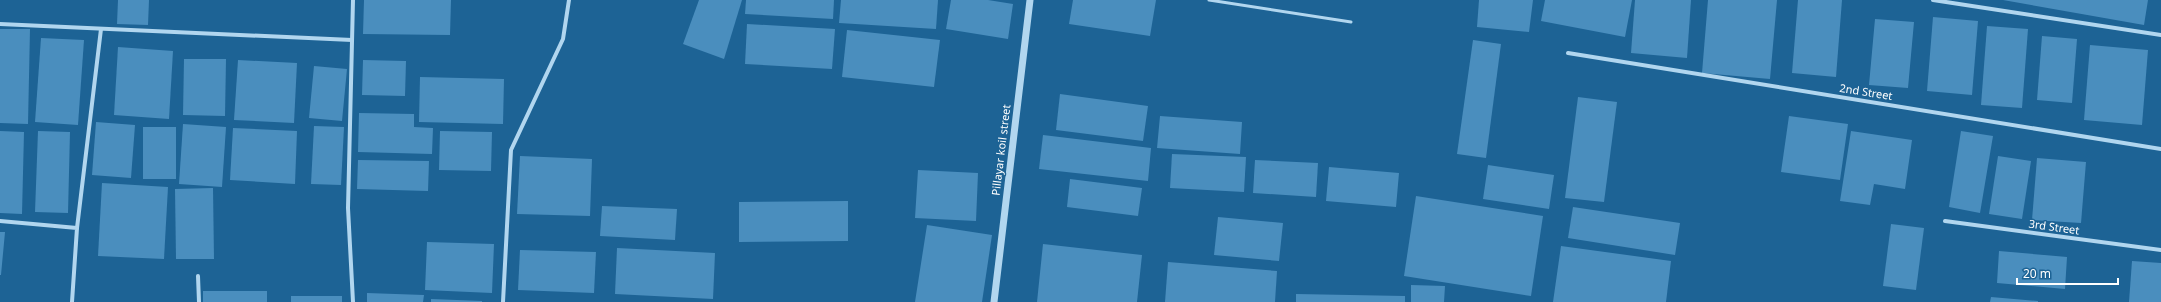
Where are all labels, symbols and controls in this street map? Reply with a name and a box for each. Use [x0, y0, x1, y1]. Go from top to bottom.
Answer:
street label: 2nd Street [1839, 80, 1894, 103]
street label: Pillayar koil street [987, 104, 1014, 196]
street label: 3rd Street [2028, 216, 2080, 237]
scale bar [2017, 260, 2118, 286]
text: 20 m [2023, 265, 2051, 282]

